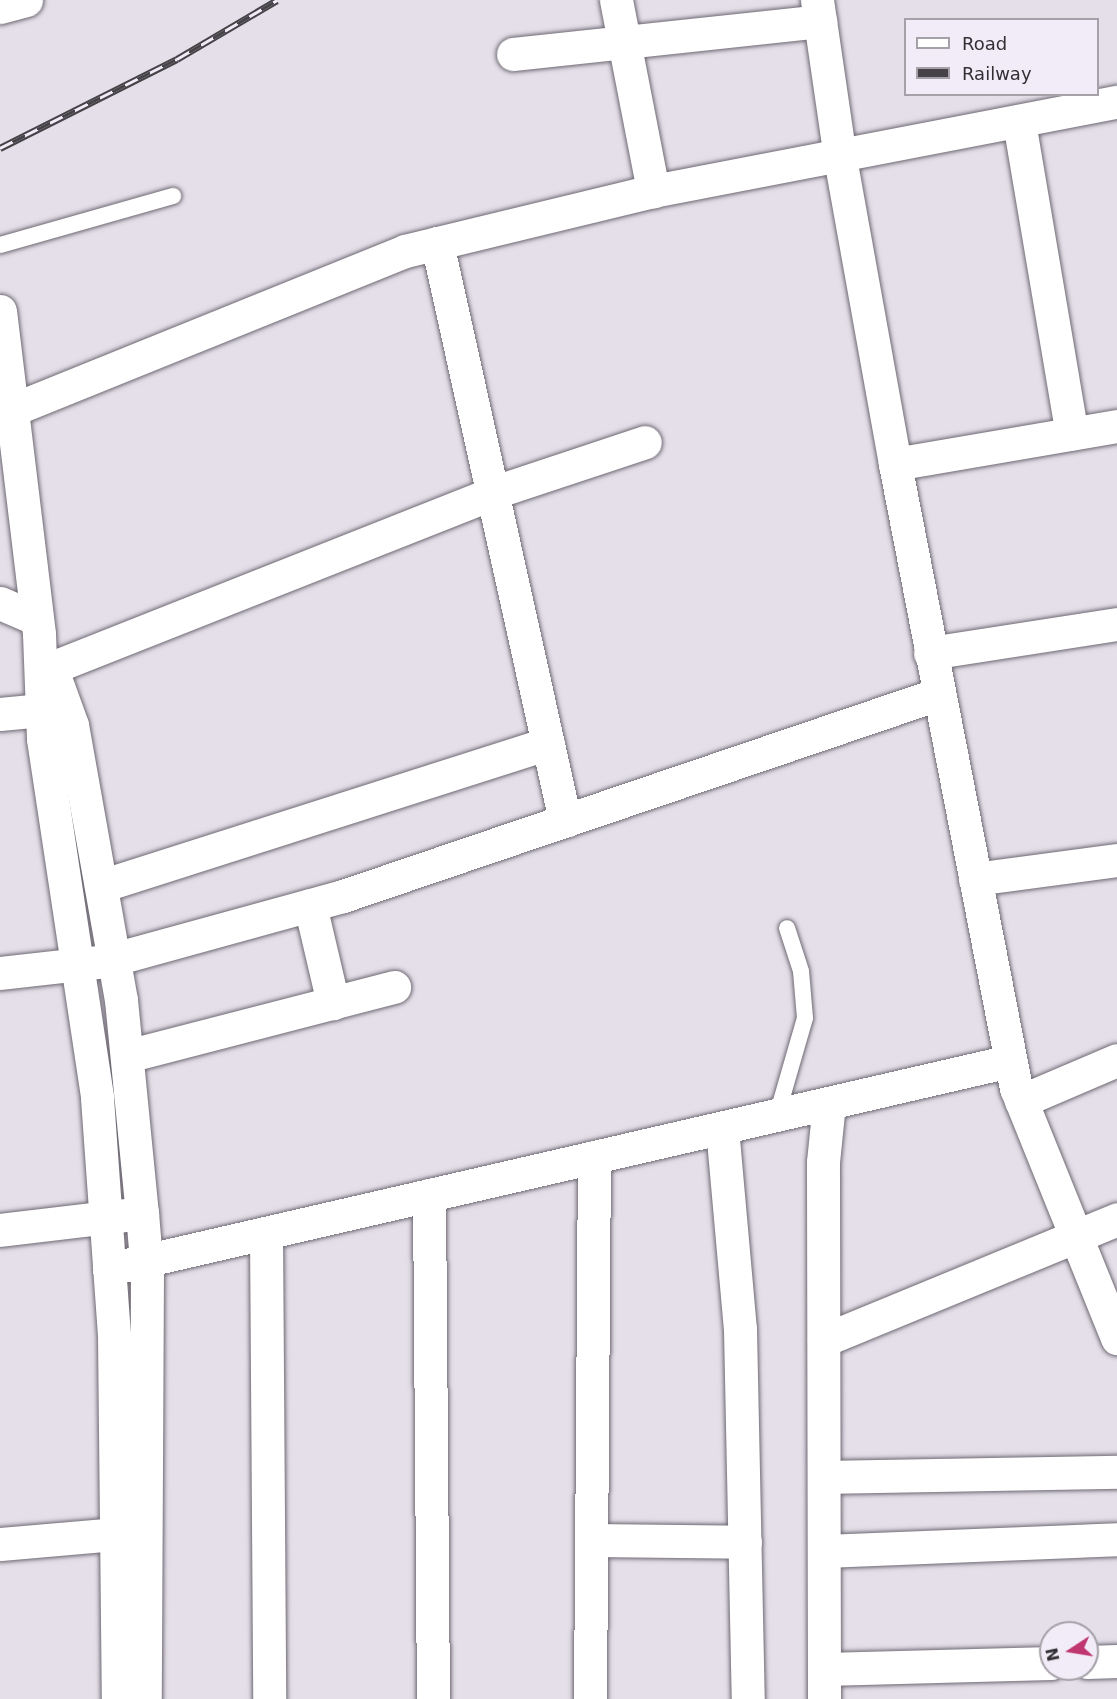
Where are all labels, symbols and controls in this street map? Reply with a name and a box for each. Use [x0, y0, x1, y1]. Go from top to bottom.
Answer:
legend [904, 18, 1099, 96]
text: Road [962, 33, 1007, 54]
text: Railway [962, 63, 1032, 84]
north arrow [1039, 1621, 1099, 1681]
text: N [1042, 1646, 1064, 1663]

